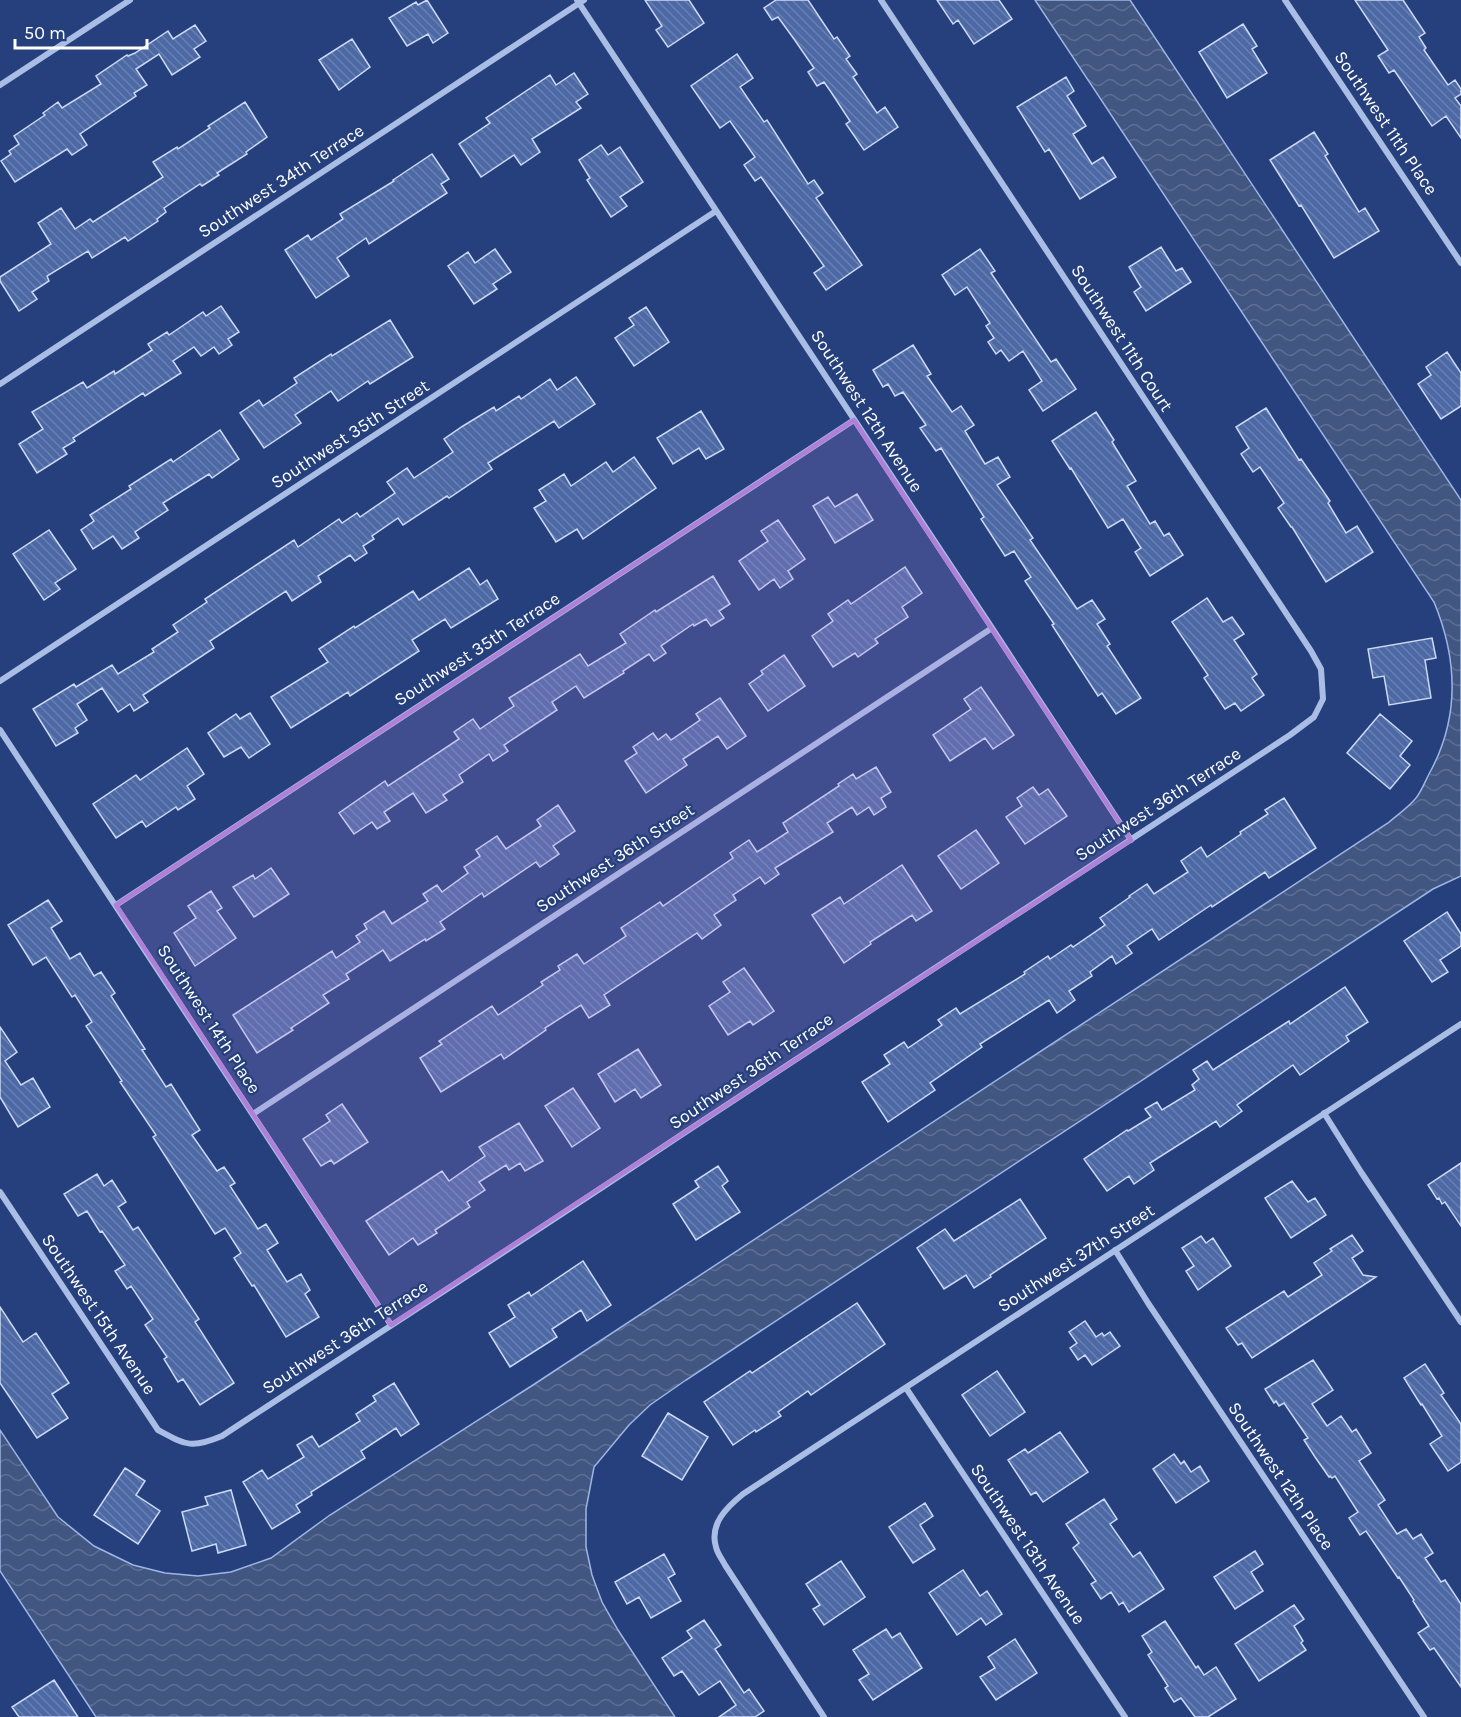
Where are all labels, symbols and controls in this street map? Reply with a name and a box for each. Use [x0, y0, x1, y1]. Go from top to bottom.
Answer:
scale bar [15, 12, 147, 50]
text: 50 m [24, 22, 66, 44]
street label: Southwest 11th Place [1330, 47, 1442, 199]
street label: Southwest 34th Terrace [194, 119, 368, 243]
street label: Southwest 11th Court [1066, 260, 1178, 416]
street label: Southwest 12th Avenue [806, 326, 928, 496]
street label: Southwest 35th Street [267, 375, 433, 493]
street label: Southwest 35th Terrace [390, 587, 564, 711]
street label: Southwest 36th Terrace [1071, 742, 1245, 866]
street label: Southwest 36th Street [532, 798, 698, 917]
street label: Southwest 14th Place [153, 940, 265, 1098]
street label: Southwest 36th Terrace [665, 1008, 837, 1134]
street label: Southwest 37th Street [994, 1199, 1159, 1317]
street label: Southwest 15th Avenue [37, 1229, 161, 1399]
street label: Southwest 36th Terrace [258, 1275, 432, 1399]
street label: Southwest 12th Place [1223, 1398, 1339, 1554]
street label: Southwest 13th Avenue [966, 1459, 1090, 1629]

